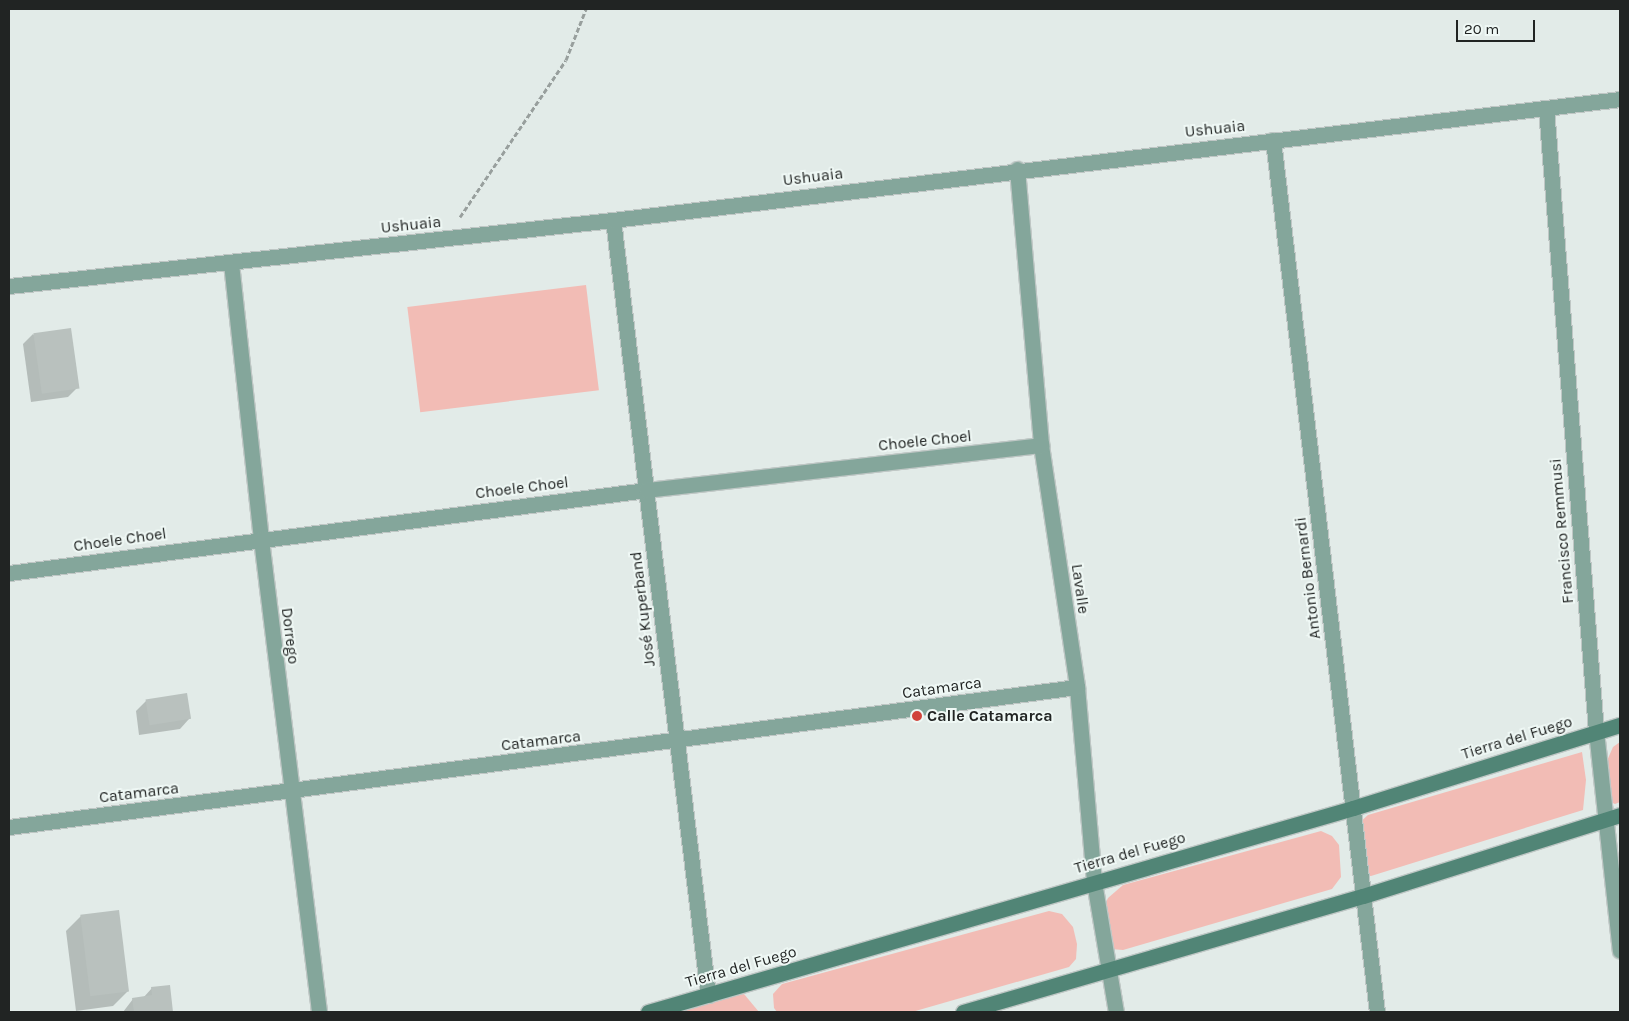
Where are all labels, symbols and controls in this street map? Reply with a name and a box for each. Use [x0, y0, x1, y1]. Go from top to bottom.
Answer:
scale bar [1459, 10, 1538, 42]
text: 20 m [1464, 20, 1499, 38]
street label: Ushuaia [1184, 116, 1246, 142]
street label: Ushuaia [782, 164, 844, 190]
street label: Ushuaia [380, 212, 442, 238]
street label: Choele Choel [877, 427, 973, 455]
street label: Francisco Remmusi [1546, 458, 1578, 604]
street label: Choele Choel [474, 473, 570, 503]
street label: Antonio Bernardi [1291, 516, 1325, 640]
street label: Choele Choel [72, 524, 168, 556]
street label: José Kuperband [626, 550, 660, 668]
street label: Lavalle [1067, 563, 1093, 615]
street label: Dorrego [277, 607, 303, 665]
street label: Catamarca [901, 673, 983, 703]
place label: Calle Catamarca [927, 706, 1053, 726]
marker: Calle Catamarca [911, 710, 923, 722]
street label: Tierra del Fuego [1459, 712, 1575, 764]
street label: Catamarca [500, 727, 582, 755]
street label: Catamarca [98, 779, 180, 807]
street label: Tierra del Fuego [1072, 828, 1188, 878]
street label: Tierra del Fuego [683, 942, 799, 992]

